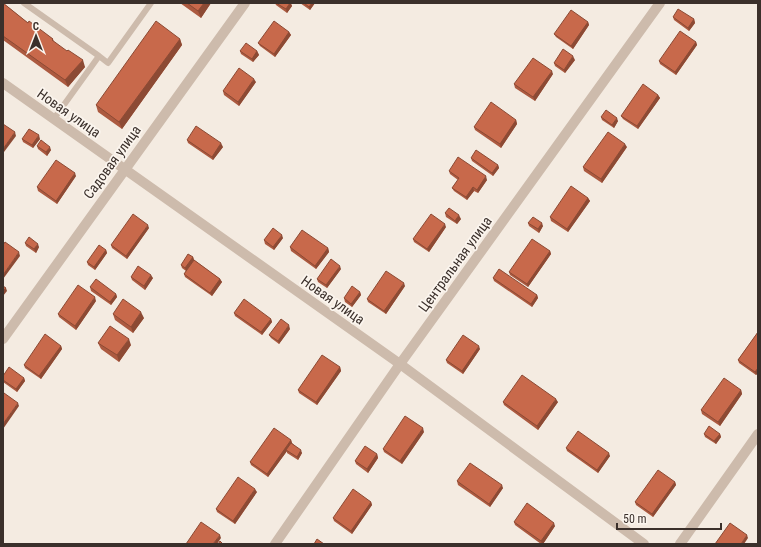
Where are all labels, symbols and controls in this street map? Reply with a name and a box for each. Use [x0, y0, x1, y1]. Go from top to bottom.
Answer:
north arrow [16, 16, 56, 56]
text: С [33, 20, 39, 33]
street label: Новая улица [34, 85, 104, 141]
street label: Садовая улица [80, 122, 144, 202]
street label: Центральная улица [415, 213, 495, 315]
street label: Новая улица [298, 272, 368, 328]
scale bar [617, 505, 721, 531]
text: 50 m [623, 512, 647, 526]

